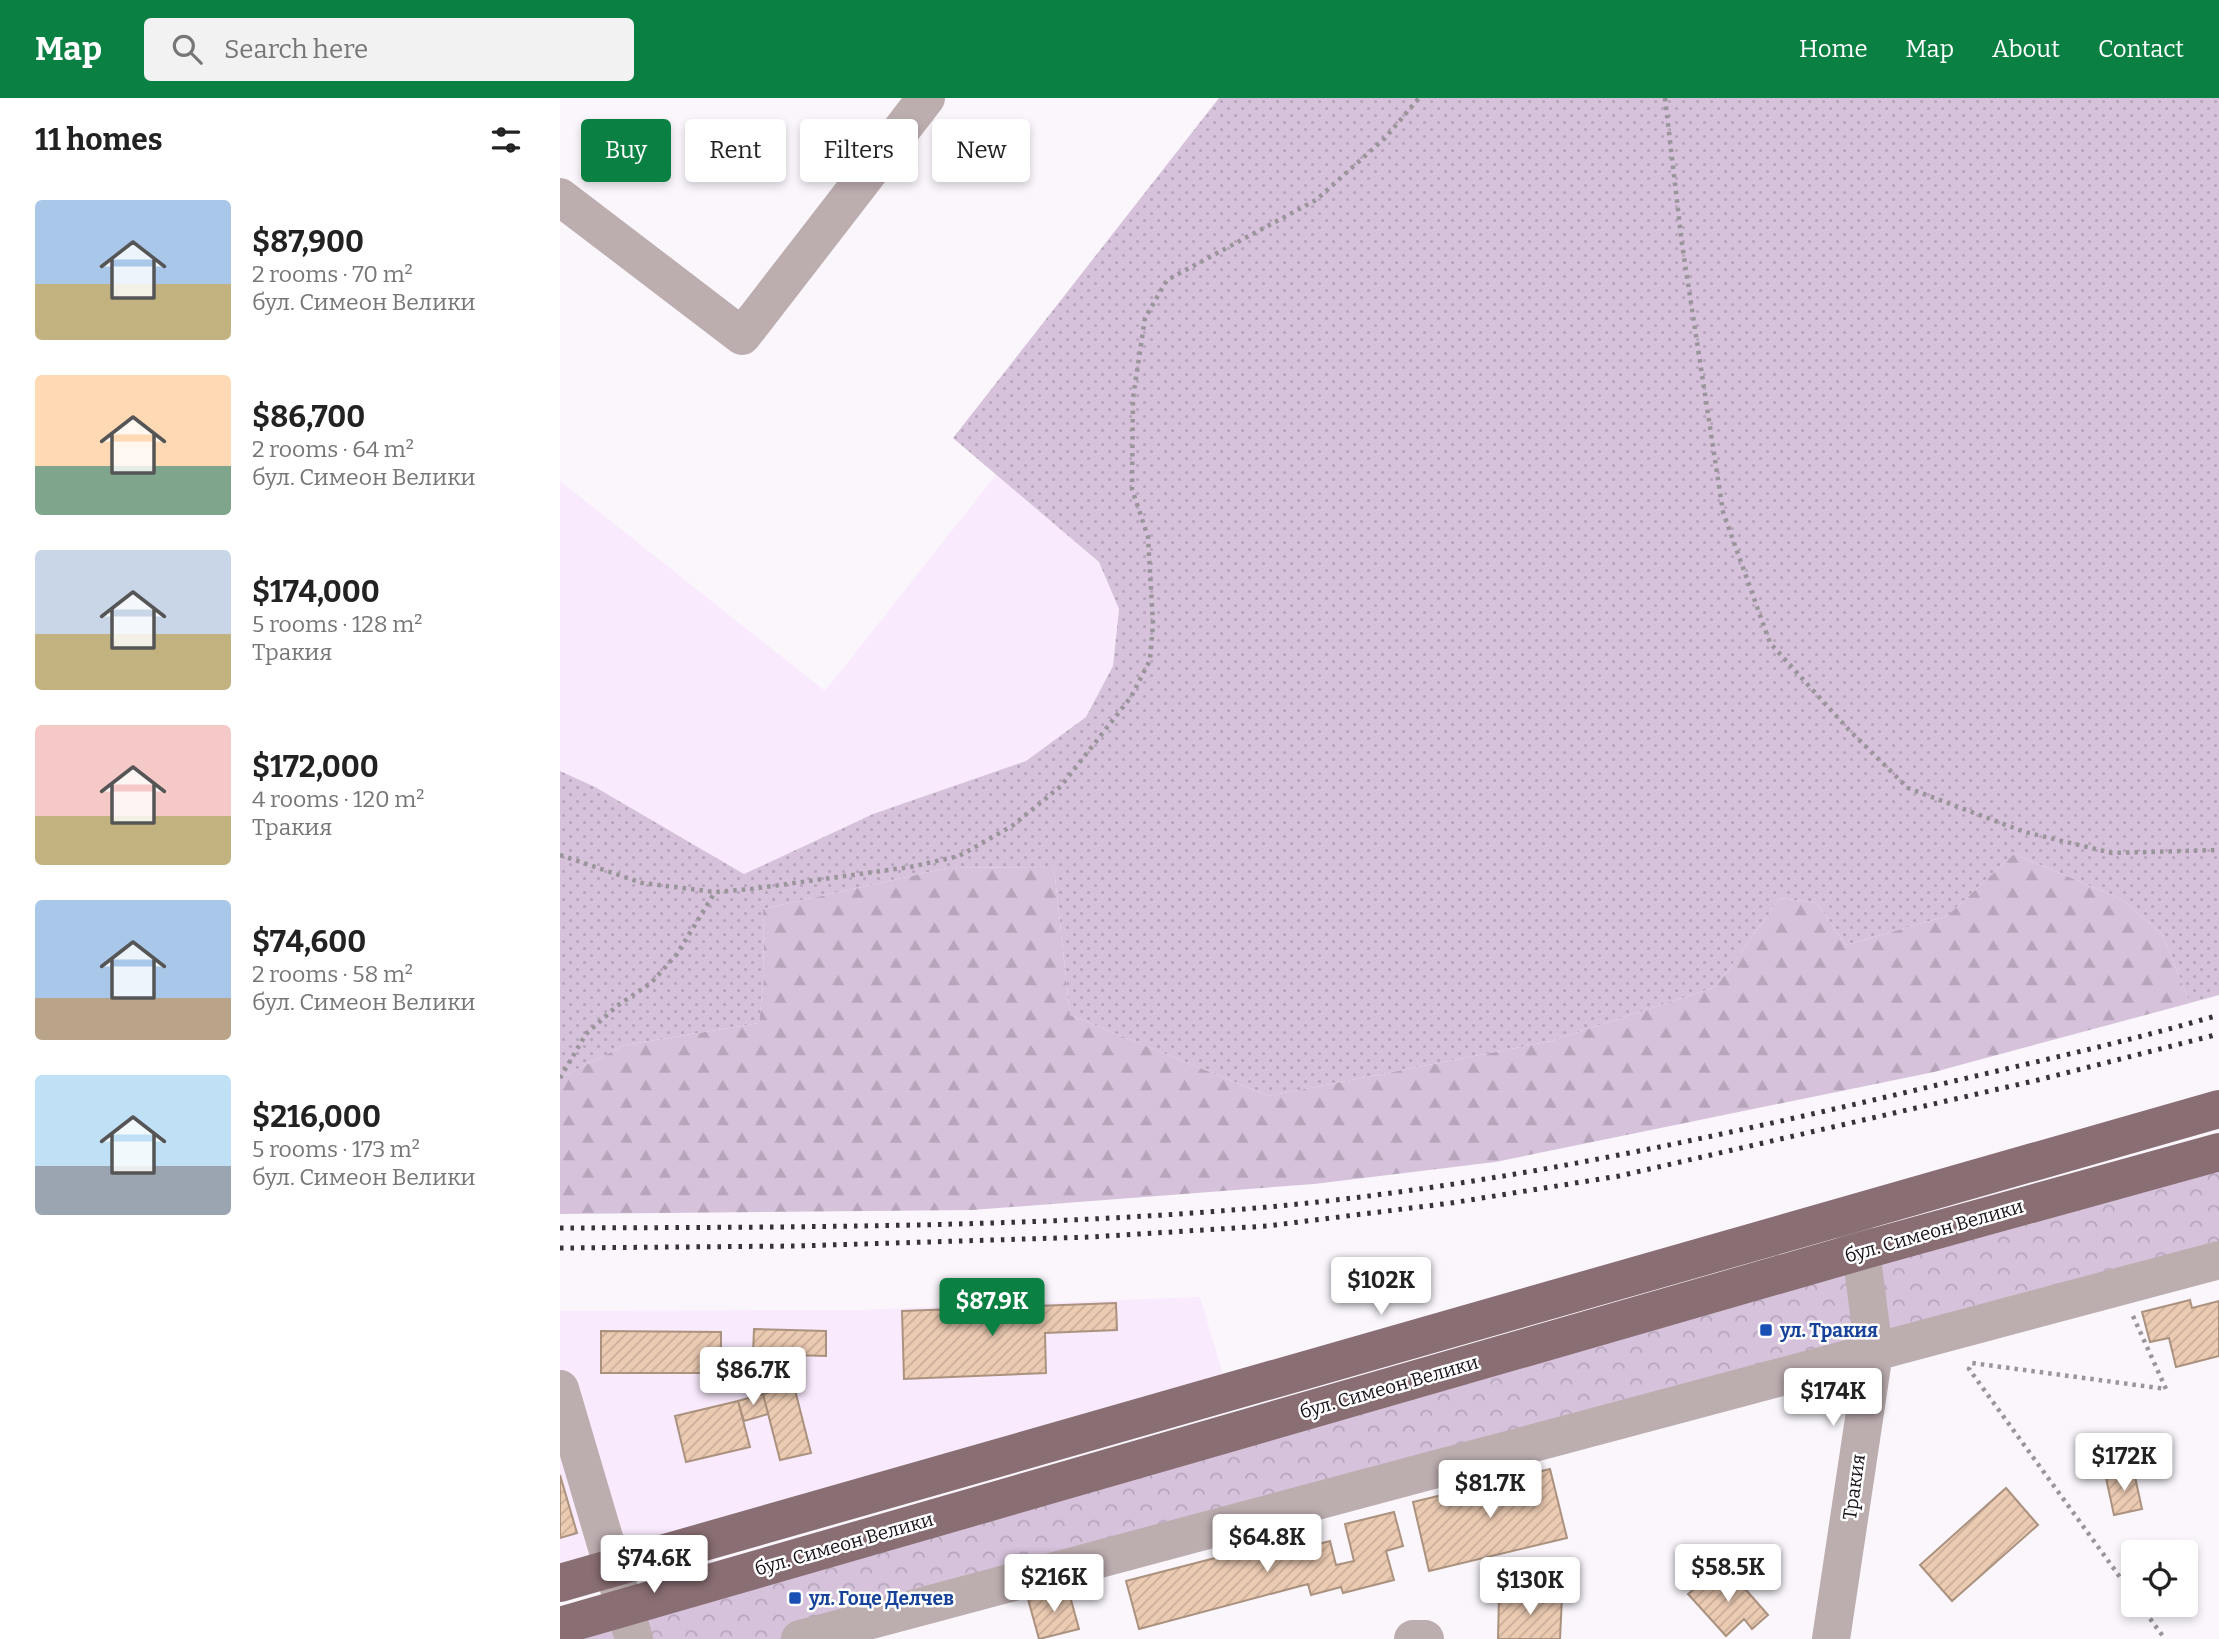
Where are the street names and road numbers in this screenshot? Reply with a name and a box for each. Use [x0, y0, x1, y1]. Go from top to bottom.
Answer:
street label: бул. Симеон Велики [1842, 1194, 2026, 1268]
street label: бул. Симеон Велики [1297, 1350, 1481, 1424]
street label: Тракия [1838, 1453, 1870, 1521]
street label: бул. Симеон Велики [752, 1507, 936, 1581]

